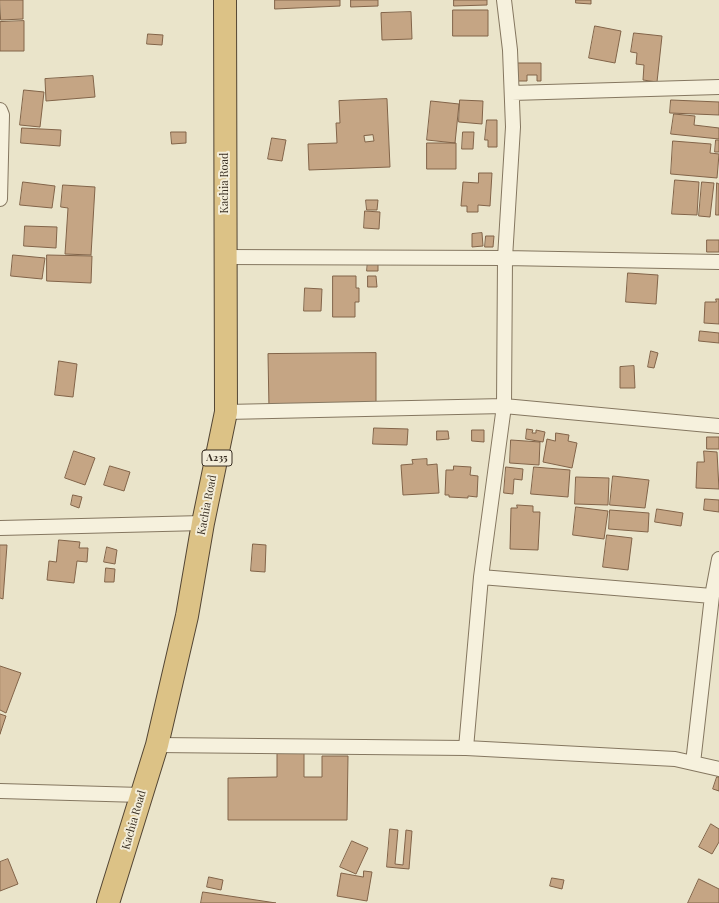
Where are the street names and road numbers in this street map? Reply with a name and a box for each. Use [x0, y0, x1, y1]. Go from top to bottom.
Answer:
street label: Kachia Road [218, 153, 232, 213]
road number: A235 [202, 450, 232, 466]
street label: Kachia Road [195, 474, 219, 536]
street label: Kachia Road [119, 789, 149, 851]

